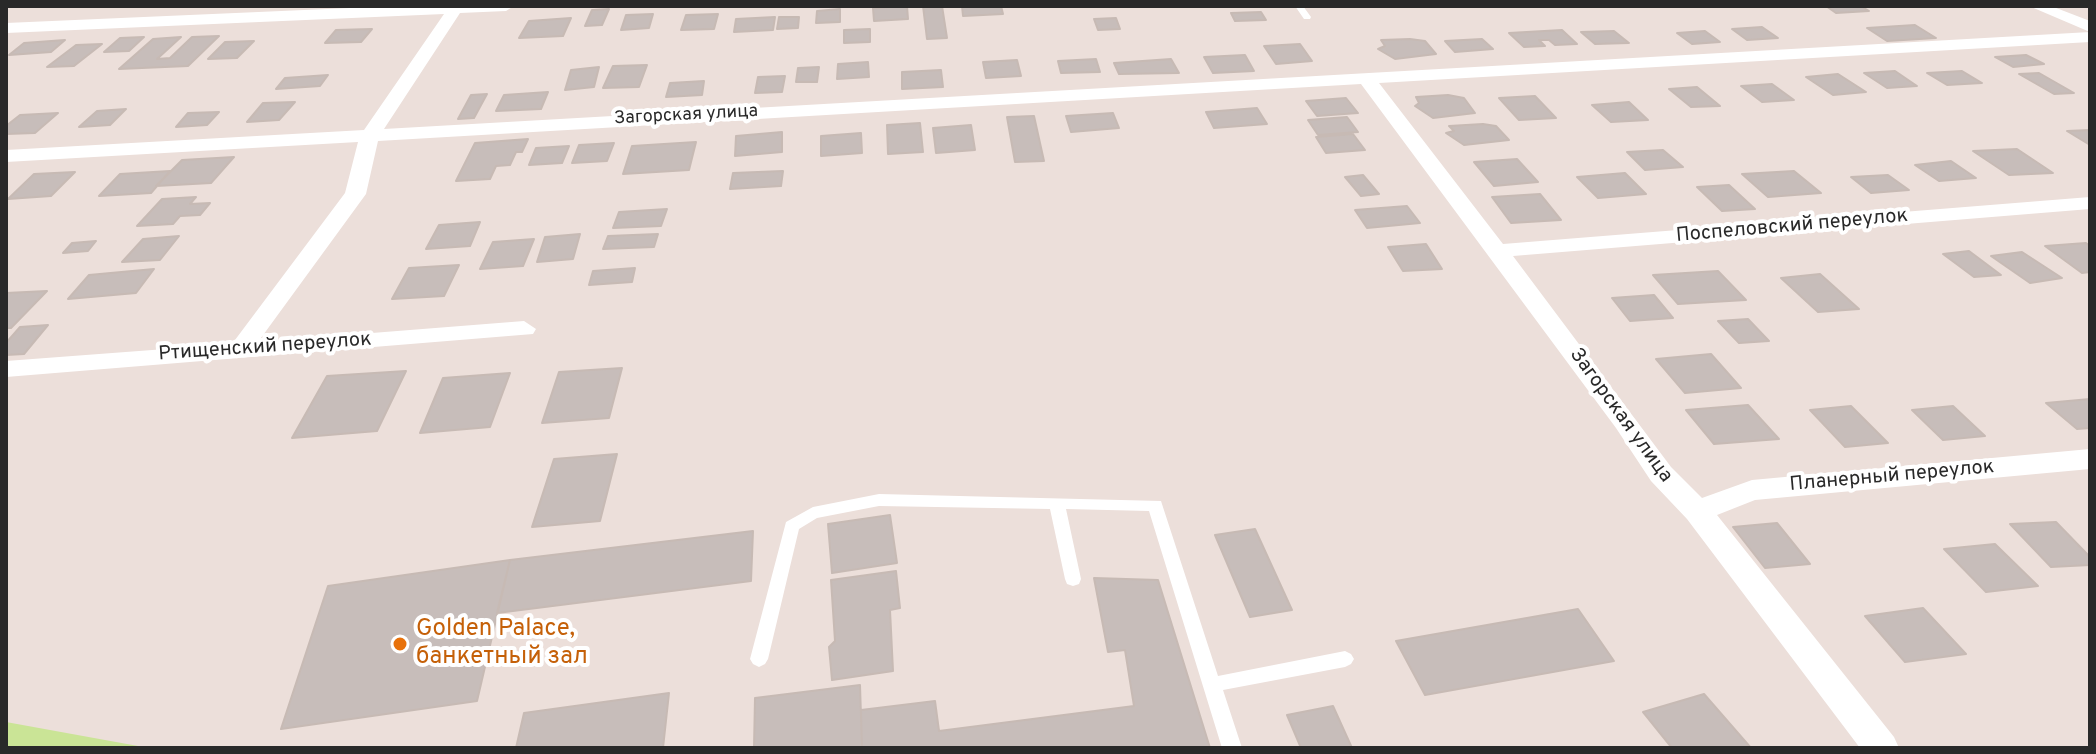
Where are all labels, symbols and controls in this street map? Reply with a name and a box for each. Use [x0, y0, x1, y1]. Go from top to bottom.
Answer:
street label: Загорская улица [613, 101, 759, 131]
street label: Поспеловский переулок [1675, 205, 1909, 249]
street label: Ртищенский переулок [158, 329, 372, 367]
street label: Загорская улица [1563, 344, 1677, 488]
street label: Планерный переулок [1789, 456, 1995, 498]
place label: Golden Palace, банкетный зал [416, 616, 588, 672]
marker: Golden Palace, банкетный зал [391, 635, 409, 653]

